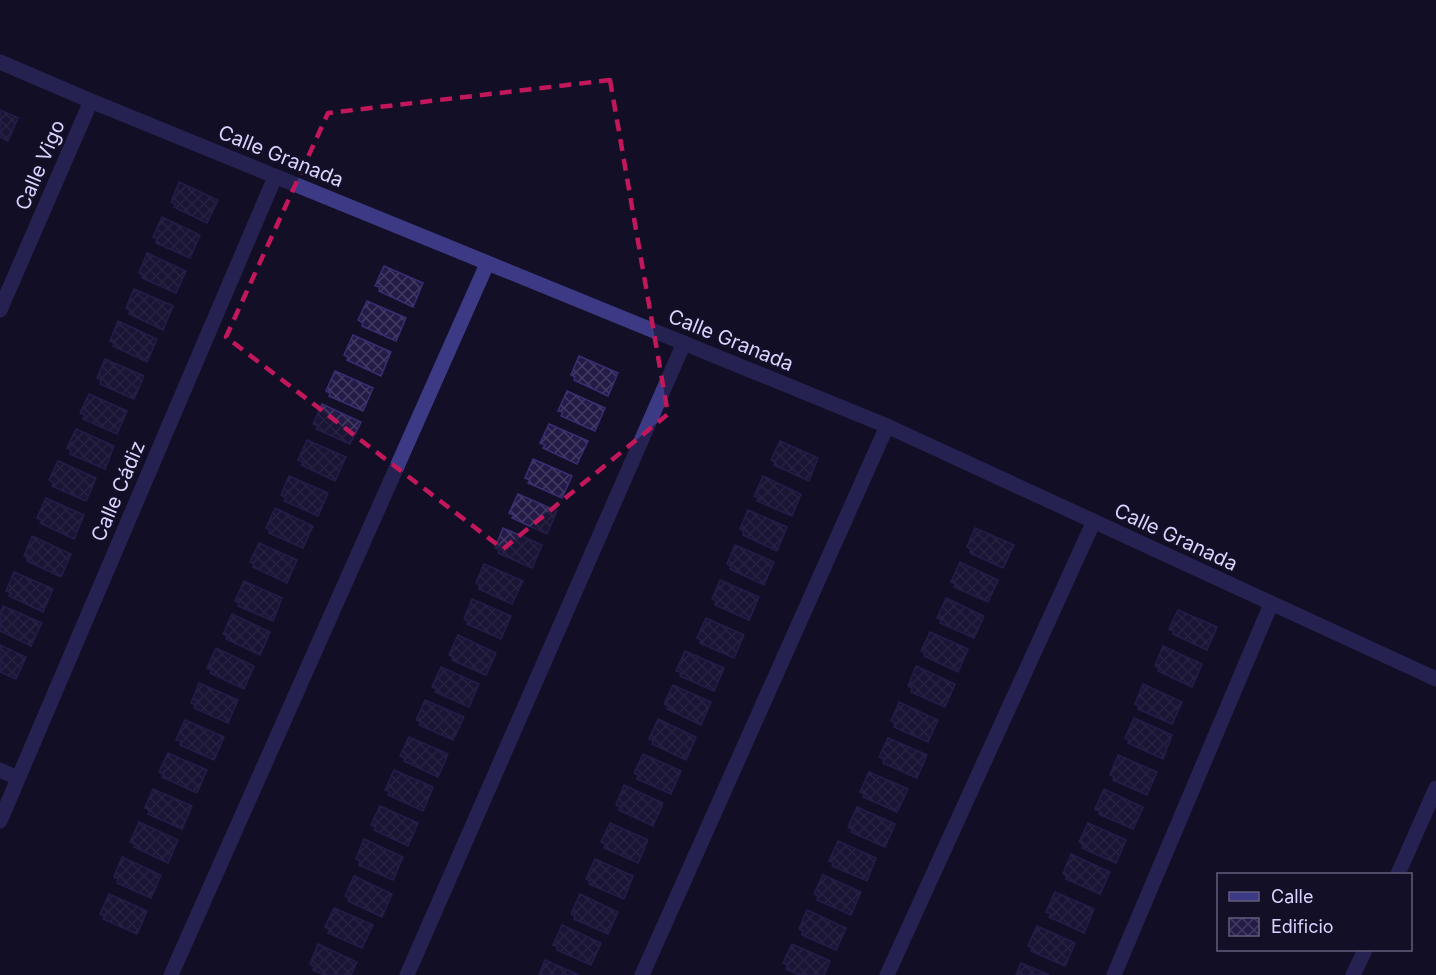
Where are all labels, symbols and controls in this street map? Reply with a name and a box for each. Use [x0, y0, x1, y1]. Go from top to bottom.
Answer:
street label: Calle Vigo [10, 116, 70, 214]
street label: Calle Granada [215, 120, 347, 192]
street label: Calle Granada [665, 304, 797, 376]
street label: Calle Cádiz [86, 437, 150, 545]
street label: Calle Granada [1111, 498, 1241, 576]
legend [1217, 873, 1412, 951]
text: Calle [1271, 886, 1313, 907]
text: Edificio [1271, 916, 1334, 937]

